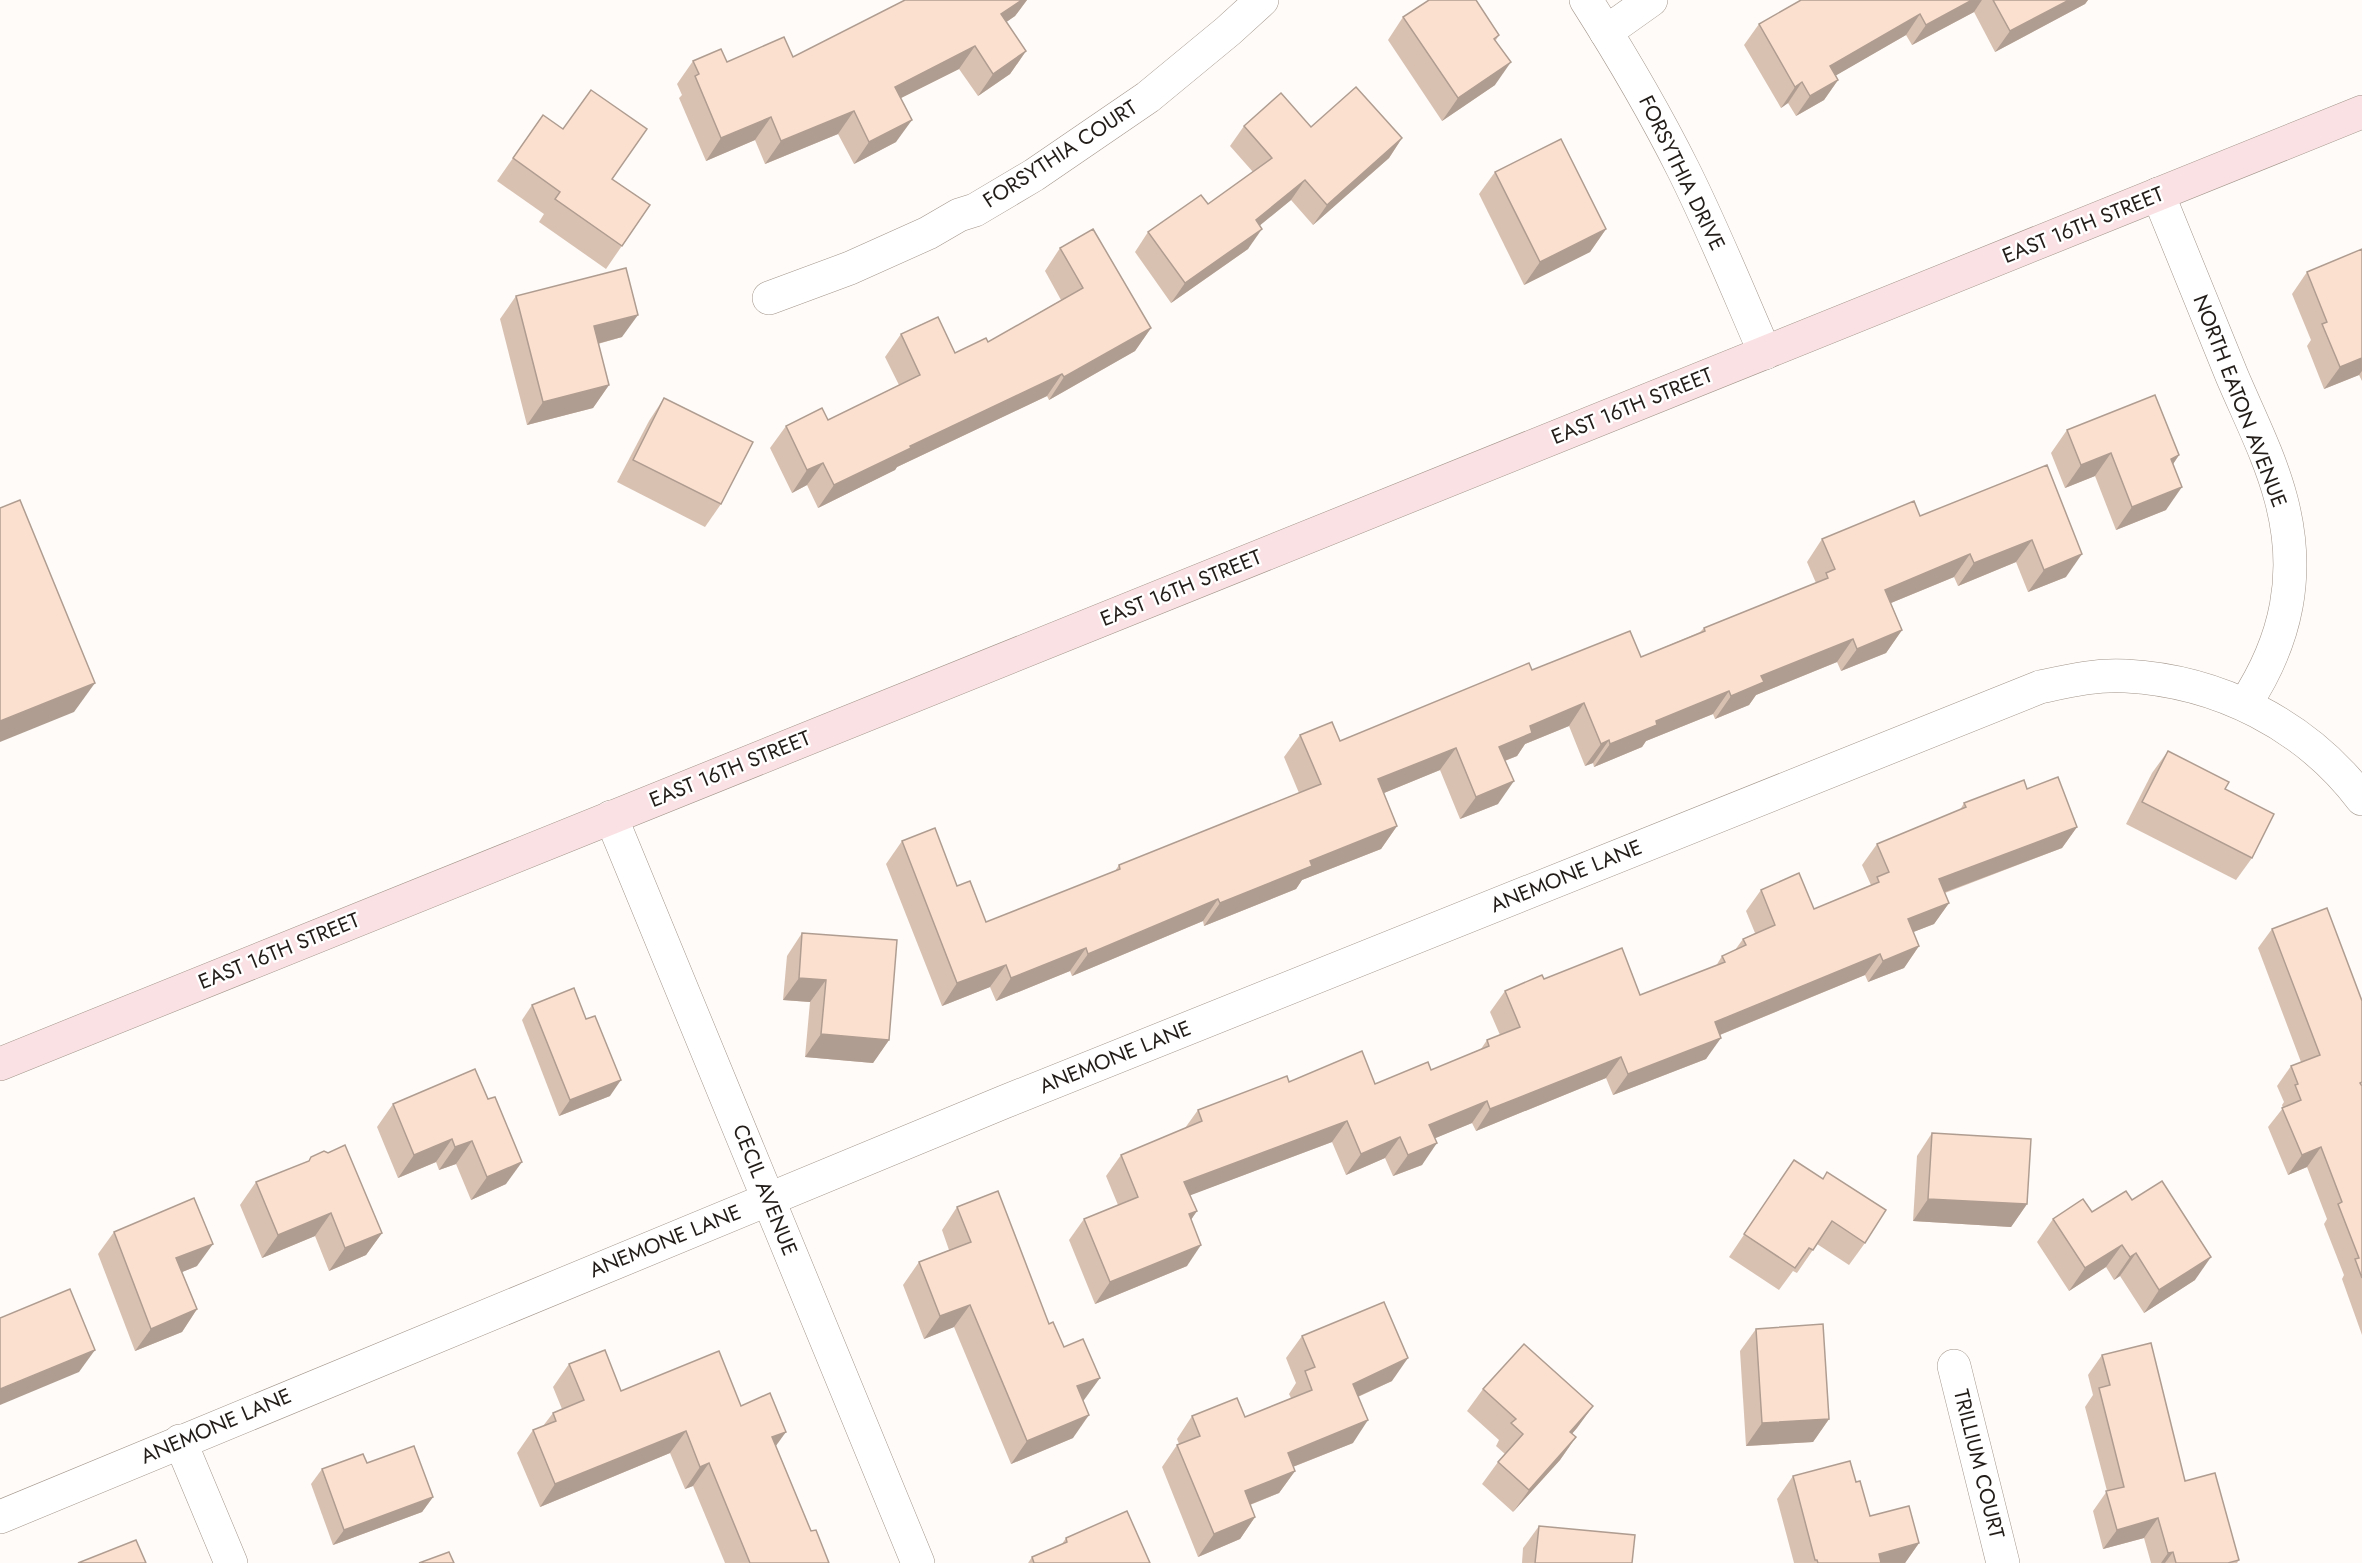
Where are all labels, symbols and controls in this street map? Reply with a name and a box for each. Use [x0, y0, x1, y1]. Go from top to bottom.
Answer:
street label: FORSYTHIA DRIVE [1631, 90, 1733, 256]
street label: FORSYTHIA COURT [977, 93, 1143, 215]
street label: EAST 16TH STREET [1998, 179, 2168, 271]
street label: NORTH EATON AVENUE [2186, 290, 2294, 512]
street label: EAST 16TH STREET [1547, 360, 1717, 452]
street label: EAST 16TH STREET [1096, 542, 1266, 634]
street label: EAST 16TH STREET [645, 723, 815, 815]
street label: ANEMONE LANE [1486, 832, 1646, 920]
street label: EAST 16TH STREET [194, 905, 364, 997]
street label: ANEMONE LANE [1035, 1013, 1195, 1101]
street label: CECIL AVENUE [725, 1120, 805, 1260]
street label: ANEMONE LANE [585, 1197, 745, 1285]
street label: ANEMONE LANE [136, 1381, 296, 1471]
street label: TRILLIUM COURT [1946, 1386, 2012, 1542]

